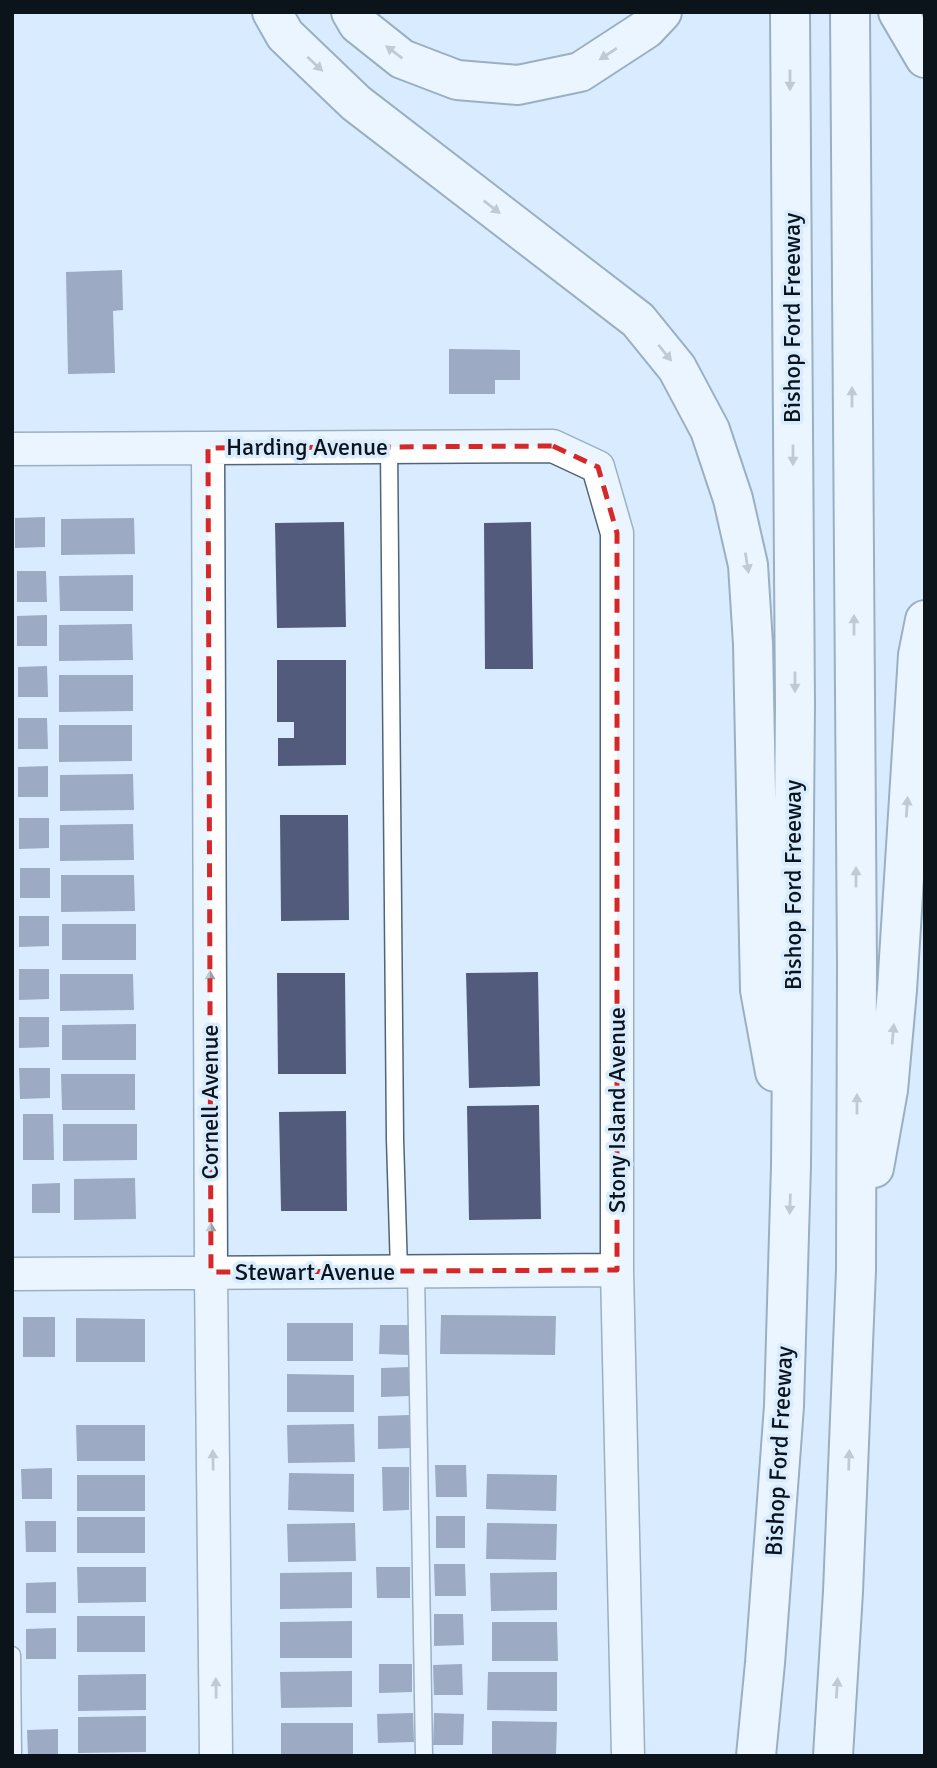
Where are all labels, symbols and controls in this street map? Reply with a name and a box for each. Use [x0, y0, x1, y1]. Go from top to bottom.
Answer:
one-way arrow [385, 45, 403, 59]
one-way arrow [599, 47, 617, 61]
one-way arrow [306, 56, 323, 72]
one-way arrow [785, 70, 796, 92]
one-way arrow [482, 200, 500, 215]
street label: Bishop Ford Freeway [777, 213, 807, 423]
one-way arrow [657, 344, 672, 362]
one-way arrow [846, 386, 858, 408]
street label: Harding Avenue [226, 432, 388, 462]
one-way arrow [787, 444, 799, 466]
one-way arrow [742, 552, 753, 574]
one-way arrow [848, 613, 860, 635]
one-way arrow [789, 672, 801, 694]
street label: Bishop Ford Freeway [778, 780, 808, 990]
one-way arrow [902, 795, 913, 817]
one-way arrow [850, 865, 862, 887]
one-way arrow [204, 969, 216, 991]
street label: Stony Island Avenue [602, 1007, 632, 1213]
one-way arrow [888, 1022, 899, 1044]
street label: Cornell Avenue [195, 1025, 225, 1179]
one-way arrow [851, 1093, 863, 1115]
one-way arrow [785, 1193, 796, 1215]
one-way arrow [205, 1221, 217, 1243]
street label: Stewart Avenue [235, 1257, 395, 1287]
street label: Bishop Ford Freeway [759, 1345, 799, 1557]
one-way arrow [207, 1449, 219, 1471]
one-way arrow [843, 1449, 854, 1471]
one-way arrow [210, 1676, 222, 1698]
one-way arrow [832, 1676, 843, 1698]

